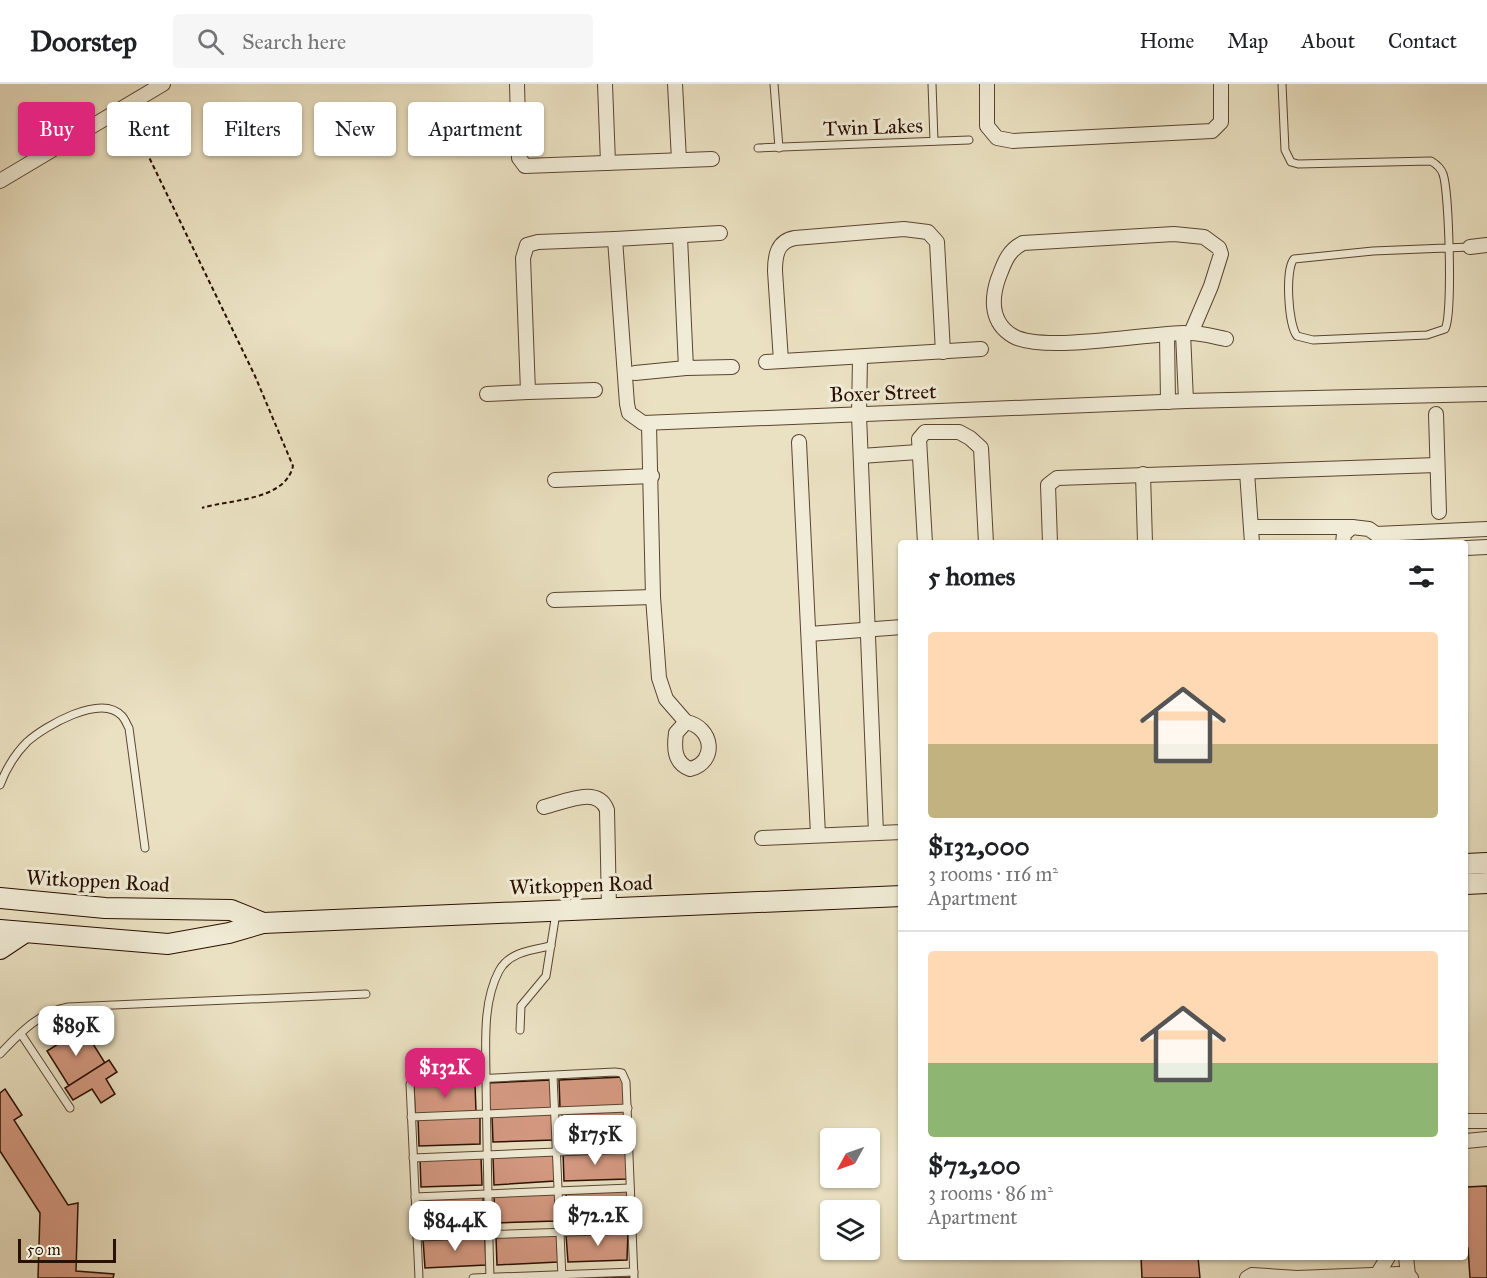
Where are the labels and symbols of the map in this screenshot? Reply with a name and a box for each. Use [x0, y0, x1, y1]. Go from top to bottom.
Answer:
street label: Twin Lakes [823, 112, 923, 142]
street label: Boxer Street [829, 378, 937, 408]
street label: Witkoppen Road [26, 864, 171, 898]
street label: Witkoppen Road [509, 869, 654, 900]
pin: $89K [40, 1006, 112, 1057]
pin: $132K [403, 1048, 487, 1099]
pin: $175K [553, 1115, 637, 1166]
north arrow [820, 1128, 880, 1188]
pin: $72.2K [549, 1196, 647, 1247]
pin: $84.4K [406, 1201, 504, 1252]
scale bar [18, 1236, 116, 1264]

